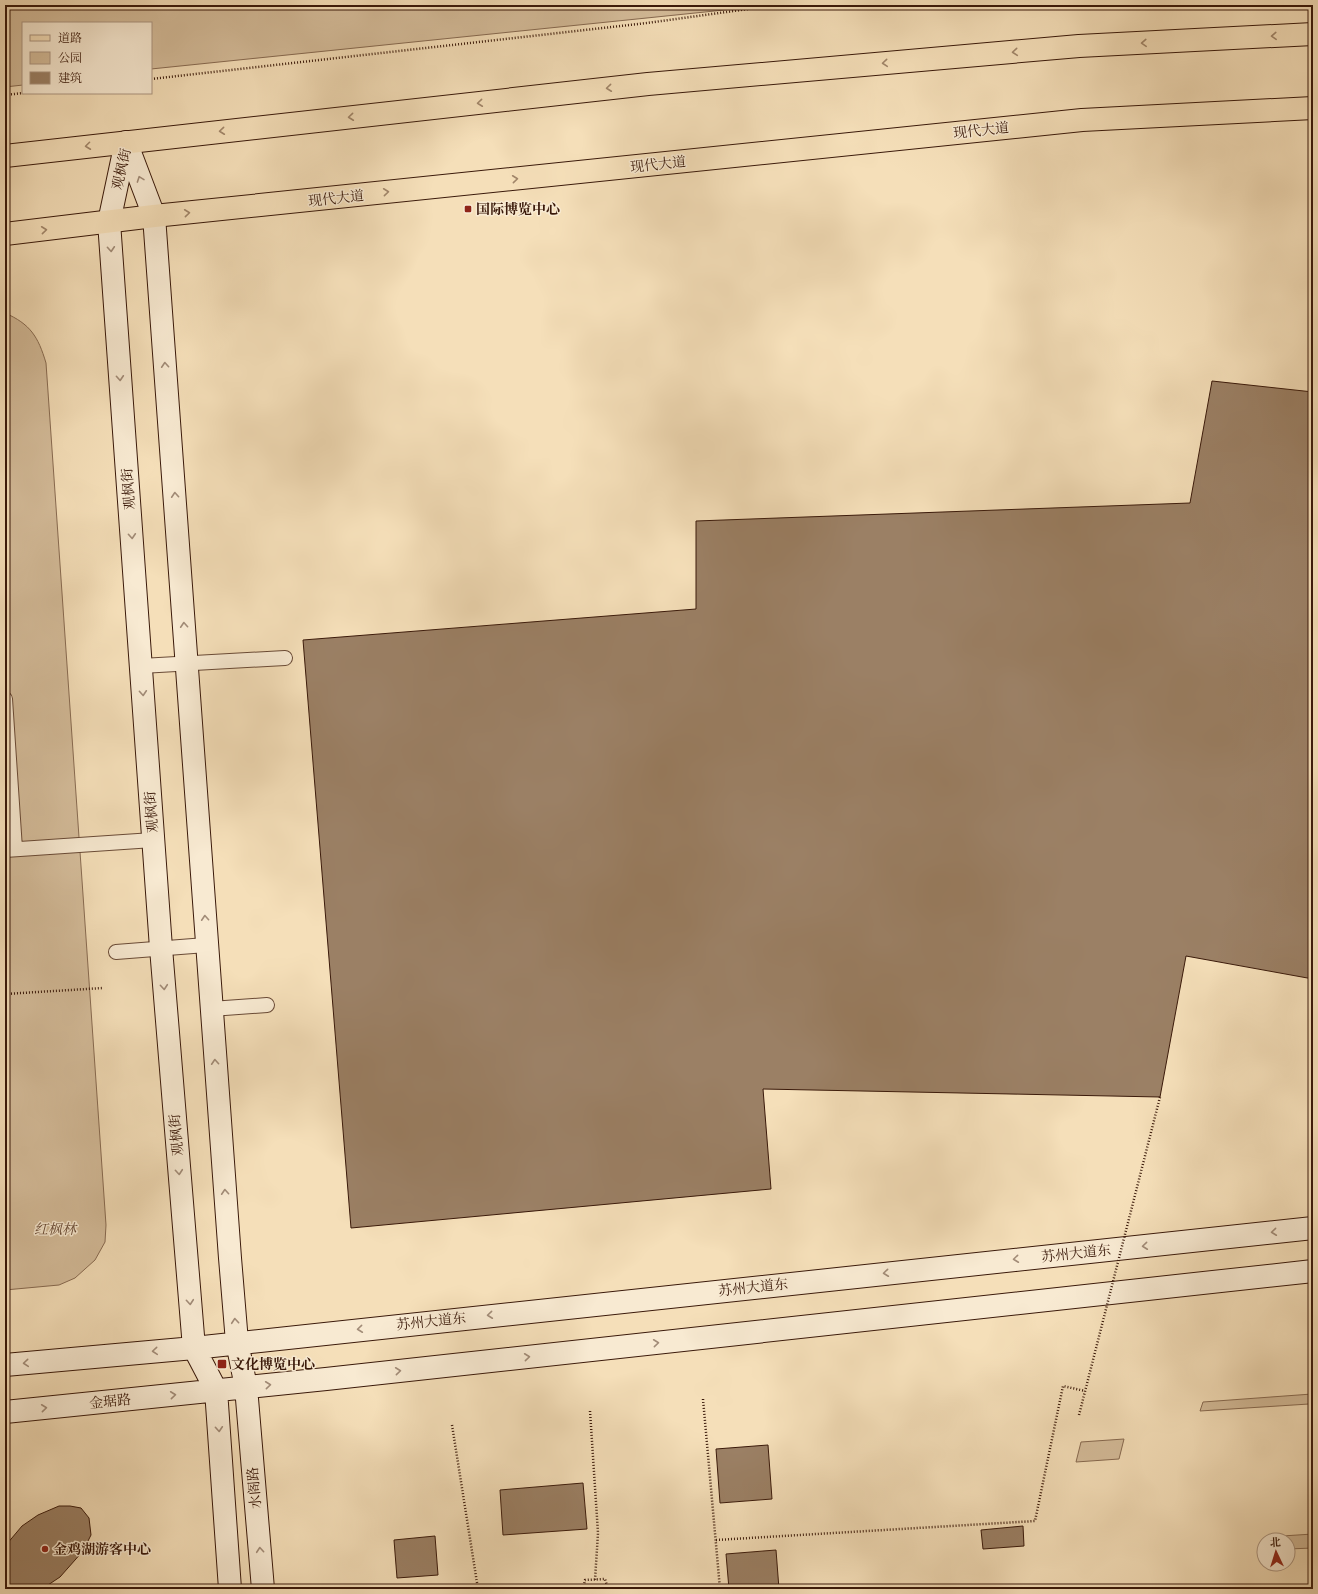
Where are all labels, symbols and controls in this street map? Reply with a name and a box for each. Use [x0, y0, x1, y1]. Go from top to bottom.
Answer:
legend [22, 22, 152, 94]
text: 道路 [58, 30, 82, 46]
one-way arrow [1271, 31, 1277, 40]
one-way arrow [1141, 38, 1147, 47]
one-way arrow [1012, 47, 1018, 56]
text: 公园 [58, 50, 82, 66]
one-way arrow [882, 59, 888, 68]
text: 建筑 [58, 70, 82, 86]
one-way arrow [606, 83, 612, 92]
one-way arrow [477, 98, 483, 107]
one-way arrow [348, 112, 354, 121]
street label: 现代大道 [952, 118, 1010, 142]
one-way arrow [218, 126, 225, 135]
one-way arrow [85, 141, 91, 150]
street label: 观枫街 [108, 147, 134, 191]
street label: 现代大道 [629, 152, 687, 176]
one-way arrow [512, 175, 518, 184]
one-way arrow [137, 176, 145, 183]
street label: 现代大道 [307, 186, 365, 210]
one-way arrow [383, 188, 389, 197]
place label: 国际博览中心 [476, 200, 560, 218]
marker: 国际博览中心 [463, 204, 473, 214]
one-way arrow [184, 208, 190, 217]
one-way arrow [41, 226, 47, 235]
one-way arrow [106, 246, 115, 252]
one-way arrow [161, 362, 170, 368]
one-way arrow [116, 375, 125, 381]
street label: 观枫街 [118, 467, 138, 511]
one-way arrow [170, 492, 179, 498]
one-way arrow [127, 533, 136, 539]
one-way arrow [180, 622, 189, 628]
one-way arrow [139, 690, 148, 696]
street label: 观枫街 [141, 790, 161, 834]
one-way arrow [200, 915, 209, 921]
one-way arrow [159, 984, 168, 990]
one-way arrow [211, 1059, 220, 1065]
street label: 观枫街 [165, 1113, 187, 1157]
one-way arrow [175, 1169, 184, 1175]
one-way arrow [220, 1189, 229, 1195]
park label: 红枫林 [34, 1220, 78, 1238]
one-way arrow [1271, 1227, 1277, 1236]
street label: 苏州大道东 [1040, 1240, 1112, 1266]
one-way arrow [1142, 1241, 1148, 1250]
one-way arrow [1013, 1255, 1019, 1264]
one-way arrow [883, 1268, 889, 1277]
street label: 苏州大道东 [717, 1274, 789, 1300]
one-way arrow [185, 1299, 194, 1305]
street label: 苏州大道东 [395, 1308, 467, 1334]
one-way arrow [487, 1311, 493, 1320]
one-way arrow [230, 1318, 239, 1324]
one-way arrow [357, 1324, 363, 1333]
one-way arrow [653, 1338, 659, 1347]
one-way arrow [152, 1347, 158, 1356]
one-way arrow [524, 1353, 530, 1362]
place label: 文化博览中心 [231, 1355, 315, 1373]
marker: 文化博览中心 [216, 1358, 228, 1370]
one-way arrow [23, 1359, 29, 1368]
one-way arrow [395, 1367, 401, 1376]
one-way arrow [265, 1381, 271, 1390]
street label: 金琚路 [88, 1390, 132, 1412]
one-way arrow [170, 1390, 176, 1399]
one-way arrow [41, 1403, 47, 1412]
one-way arrow [214, 1426, 223, 1432]
street label: 水阁路 [243, 1466, 265, 1510]
north arrow [1256, 1532, 1296, 1572]
text: 北 [1269, 1535, 1281, 1549]
place label: 金鸡湖游客中心 [53, 1540, 151, 1558]
marker: 金鸡湖游客中心 [40, 1544, 50, 1554]
one-way arrow [255, 1547, 264, 1553]

